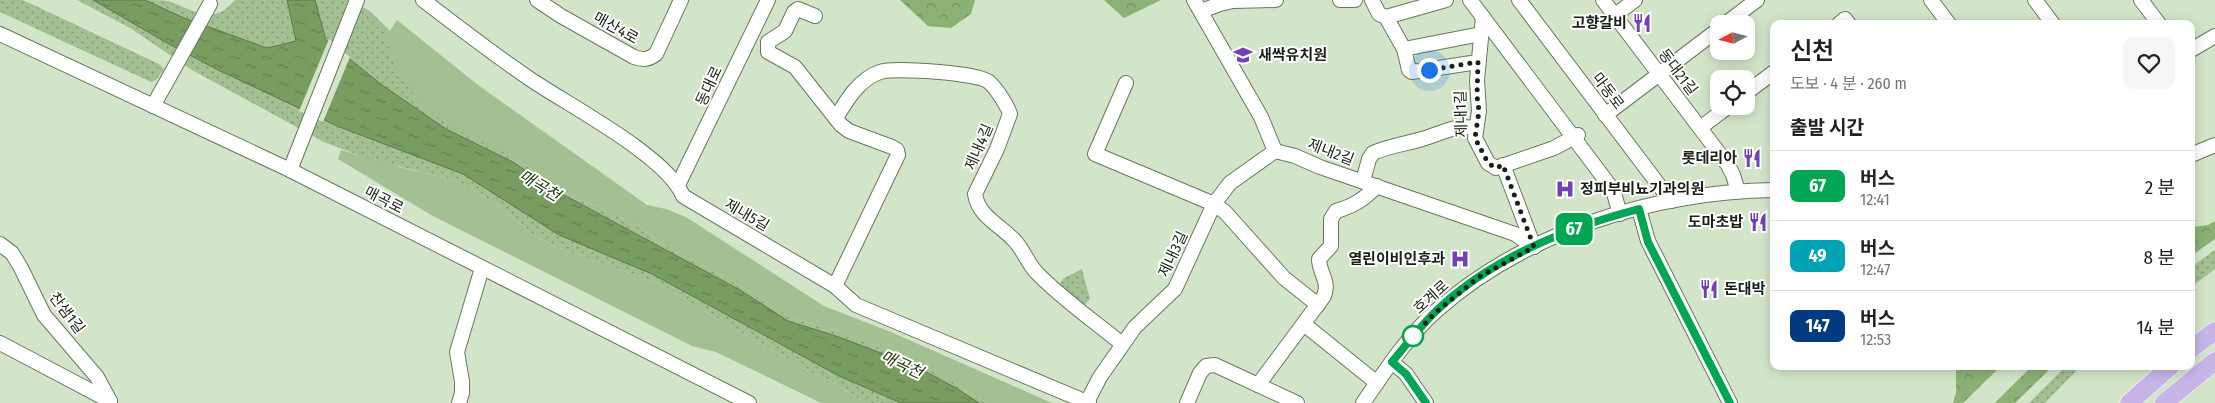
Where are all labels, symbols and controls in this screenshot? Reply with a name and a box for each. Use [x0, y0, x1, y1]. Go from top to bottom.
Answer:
street label: 매산4로 [590, 8, 642, 48]
restaurant icon: 고향갈비 [1631, 12, 1653, 34]
place label: 고향갈비 [1572, 14, 1627, 32]
north arrow [1710, 15, 1755, 60]
map controls [1710, 15, 1755, 115]
text: 신천 [1790, 37, 1834, 65]
button: heart [2123, 37, 2175, 89]
school or university icon: 새싹유치원 [1232, 44, 1254, 66]
street label: 동대21길 [1655, 45, 1701, 99]
place label: 새싹유치원 [1258, 46, 1327, 64]
your location [1417, 58, 1442, 83]
street label: 동대로 [692, 63, 726, 109]
street label: 마동로 [1588, 69, 1628, 113]
button: locate [1710, 70, 1755, 115]
text: 도보 · 4 분 · 260 m [1790, 74, 1907, 93]
street label: 제내1길 [1452, 90, 1470, 138]
text: 출발 시간 [1790, 116, 1864, 139]
street label: 제내4길 [961, 121, 997, 173]
street label: 제내2길 [1305, 135, 1357, 169]
restaurant icon: 롯데리아 [1741, 147, 1763, 169]
place label: 롯데리아 [1682, 149, 1737, 167]
water label: 매곡천 [516, 166, 566, 206]
text: 버스 [1860, 167, 1895, 190]
text: 67 [1809, 175, 1826, 197]
text: 2 분 [2145, 176, 2175, 199]
hospital icon: 정피부비뇨기과의원 [1554, 178, 1576, 200]
place label: 정피부비뇨기과의원 [1580, 180, 1704, 198]
street label: 매곡로 [361, 183, 407, 217]
text: 12:41 [1860, 190, 1890, 209]
street label: 제내5길 [722, 195, 772, 235]
restaurant icon: 도마초밥 [1747, 211, 1769, 233]
line badge: 67 [1552, 213, 1596, 245]
place label: 도마초밥 [1688, 213, 1743, 231]
text: 67 [1566, 218, 1582, 240]
street label: 제내3길 [1155, 228, 1191, 280]
text: 버스 [1860, 237, 1895, 260]
text: 49 [1808, 245, 1827, 267]
text: 8 분 [2144, 246, 2175, 269]
hospital icon: 열린이비인후과 [1449, 248, 1471, 270]
place label: 열린이비인후과 [1348, 250, 1445, 268]
text: 12:47 [1860, 260, 1891, 279]
street label: 호계로 [1410, 276, 1452, 318]
restaurant icon: 돈대박 [1698, 278, 1720, 300]
place label: 돈대박 [1724, 280, 1766, 298]
street label: 찬샘1길 [46, 289, 88, 337]
text: 버스 [1860, 307, 1895, 330]
text: 147 [1805, 315, 1830, 337]
text: 14 분 [2136, 316, 2175, 339]
unlabelled marker [1402, 325, 1424, 347]
text: 12:53 [1860, 330, 1891, 349]
water label: 매곡천 [878, 347, 928, 383]

